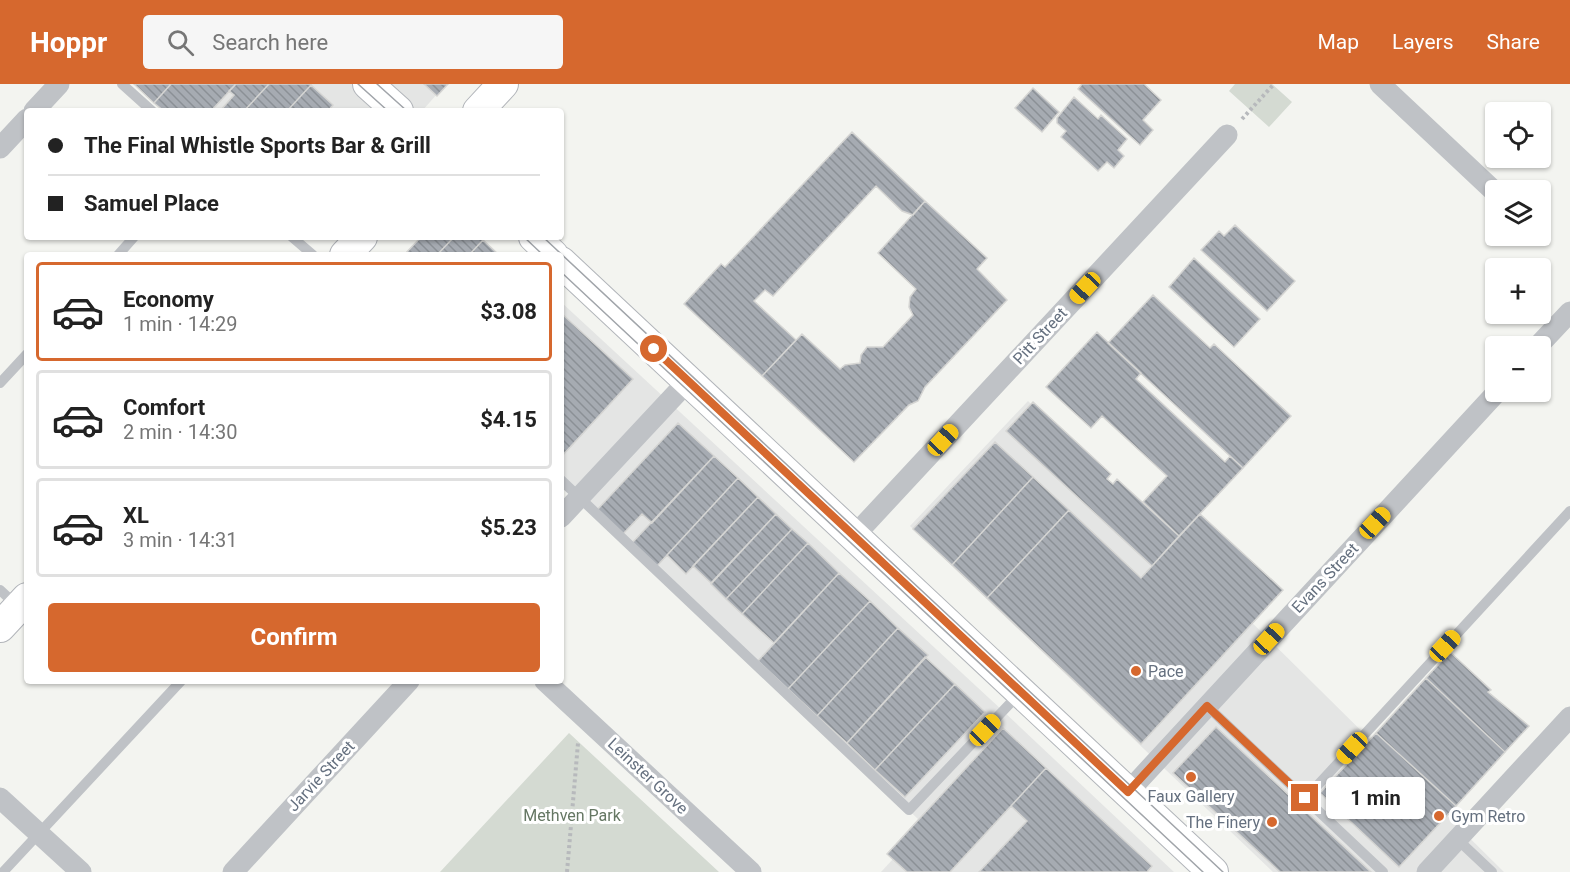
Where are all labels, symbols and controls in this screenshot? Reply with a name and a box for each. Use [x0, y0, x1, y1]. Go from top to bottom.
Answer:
search box [143, 15, 563, 69]
text: Hoppr [30, 26, 107, 59]
icon: search [164, 26, 197, 59]
text: Search here [212, 30, 328, 55]
text: Map [1317, 30, 1359, 54]
text: Layers [1392, 30, 1453, 54]
text: Share [1486, 30, 1540, 54]
map controls [1485, 102, 1551, 402]
button: locate [1485, 102, 1551, 168]
text: The Final Whistle Sports Bar & Grill [84, 133, 431, 158]
button: layers [1485, 180, 1551, 246]
text: Samuel Place [84, 191, 219, 216]
button: + [1485, 258, 1551, 324]
car [1066, 269, 1104, 307]
icon: car [51, 285, 105, 339]
text: Economy [123, 287, 214, 312]
text: $3.08 [480, 299, 537, 324]
street label: Pitt Street [1009, 304, 1071, 368]
text: 1 min · 14:29 [123, 312, 238, 336]
route start [640, 335, 667, 362]
button: − [1485, 336, 1551, 402]
icon: car [51, 393, 105, 447]
text: Comfort [123, 395, 205, 420]
text: $4.15 [480, 407, 537, 432]
text: 2 min · 14:30 [123, 420, 238, 444]
car [924, 421, 962, 459]
icon: car [51, 501, 105, 555]
text: XL [123, 503, 149, 528]
car [1356, 504, 1394, 542]
text: $5.23 [480, 515, 537, 540]
text: 3 min · 14:31 [123, 528, 238, 552]
street label: Evans Street [1288, 539, 1362, 617]
button: Confirm [48, 603, 540, 672]
car [1250, 620, 1288, 658]
car [1426, 627, 1464, 665]
place label: Pace [1148, 662, 1184, 681]
marker: Pace [1129, 664, 1143, 678]
car [966, 711, 1004, 749]
car [1333, 729, 1371, 767]
street label: Leinster Grove [604, 734, 692, 818]
street label: Jarvie Street [284, 737, 358, 815]
marker: Faux Gallery [1184, 770, 1198, 784]
callout: 1 min [1326, 777, 1425, 819]
route end [1291, 784, 1318, 811]
text: 1 min [1350, 786, 1401, 810]
place label: Faux Gallery [1147, 787, 1235, 806]
park label: Methven Park [523, 806, 622, 825]
place label: Gym Retro [1451, 807, 1525, 826]
marker: Gym Retro [1432, 809, 1446, 823]
place label: The Finery [1186, 813, 1260, 832]
marker: The Finery [1265, 815, 1279, 829]

